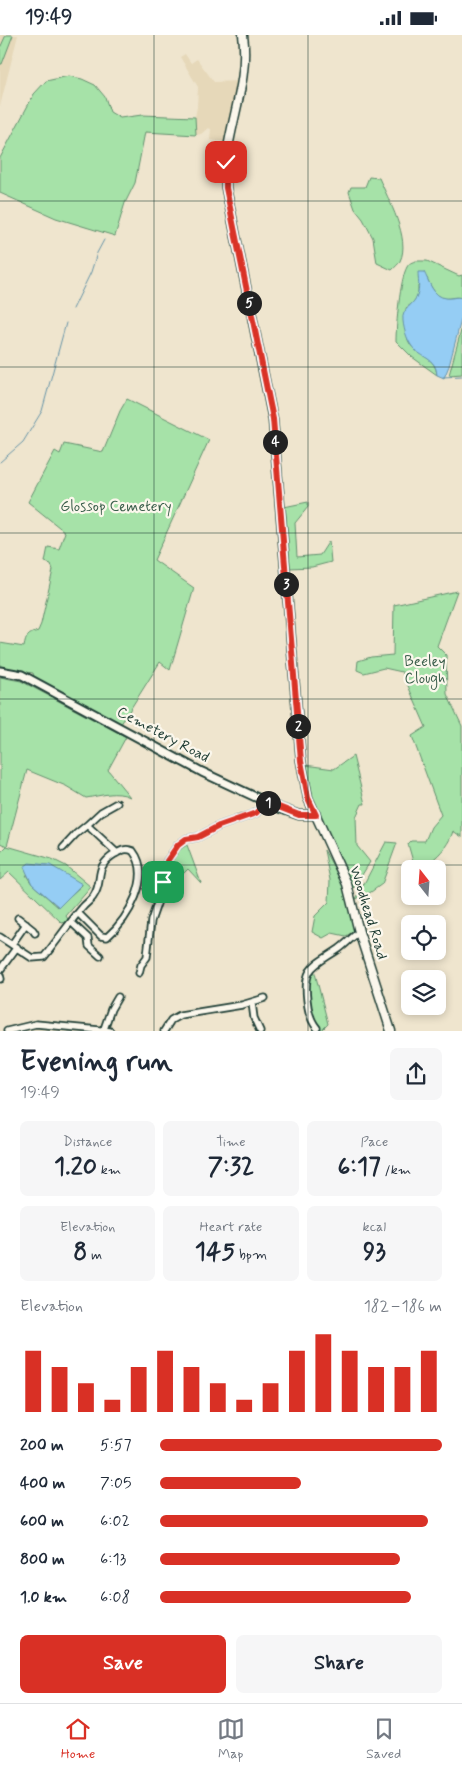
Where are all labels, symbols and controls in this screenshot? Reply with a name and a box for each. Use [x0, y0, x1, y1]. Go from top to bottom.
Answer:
text: 19:49 [25, 5, 72, 30]
pin [205, 141, 247, 183]
icon: check [212, 148, 240, 176]
pin: 5 [236, 291, 262, 315]
text: 5 [245, 294, 254, 312]
pin: 4 [262, 429, 288, 455]
text: 4 [271, 433, 280, 451]
park label: Glossop Cemetery [60, 497, 172, 517]
pin: 3 [274, 571, 298, 597]
text: 3 [283, 575, 290, 593]
park label: Beeley Clough [404, 652, 446, 690]
street label: Cemetery Road [113, 702, 213, 768]
pin: 2 [286, 713, 310, 739]
text: 2 [295, 717, 302, 735]
pin: 1 [256, 791, 280, 815]
text: 1 [265, 794, 272, 812]
north arrow [401, 860, 446, 905]
map controls [401, 860, 446, 1015]
pin [142, 861, 184, 903]
street label: Woodhead Road [344, 864, 392, 962]
icon: arrive [149, 868, 177, 896]
button: locate [401, 915, 446, 960]
button: layers [401, 970, 446, 1015]
text: Evening run [20, 1044, 173, 1081]
button: share [390, 1048, 442, 1100]
text: 19:49 [20, 1082, 60, 1103]
text: Distance [63, 1133, 112, 1151]
text: Time [216, 1133, 246, 1151]
text: Pace [360, 1133, 388, 1151]
text: 1.20 [54, 1151, 97, 1184]
text: 7:32 [208, 1151, 254, 1184]
text: 6:17 [338, 1151, 381, 1184]
text: km [97, 1161, 121, 1179]
text: /km [381, 1161, 411, 1179]
text: Elevation [60, 1218, 115, 1236]
text: Heart rate [200, 1218, 262, 1236]
text: kcal [363, 1218, 386, 1236]
text: 8 [73, 1236, 87, 1269]
text: 145 [195, 1236, 235, 1269]
text: 93 [363, 1236, 386, 1269]
text: m [87, 1246, 102, 1264]
text: bpm [235, 1246, 267, 1264]
text: Elevation [20, 1296, 83, 1317]
text: 182–186 m [364, 1296, 442, 1317]
text: 200 m [20, 1435, 64, 1456]
text: 5:57 [100, 1435, 132, 1456]
text: 400 m [20, 1473, 65, 1494]
text: 7:05 [100, 1473, 131, 1494]
text: 600 m [20, 1511, 64, 1532]
text: 6:02 [100, 1511, 130, 1532]
text: 800 m [20, 1549, 65, 1570]
text: 6:13 [100, 1549, 126, 1570]
text: 1.0 km [20, 1587, 67, 1608]
text: 6:08 [100, 1587, 130, 1608]
button: Save [20, 1635, 226, 1693]
button: Share [236, 1635, 442, 1693]
tab: Home [61, 1715, 95, 1763]
tab: Map [217, 1715, 245, 1763]
tab: Saved [366, 1715, 401, 1763]

